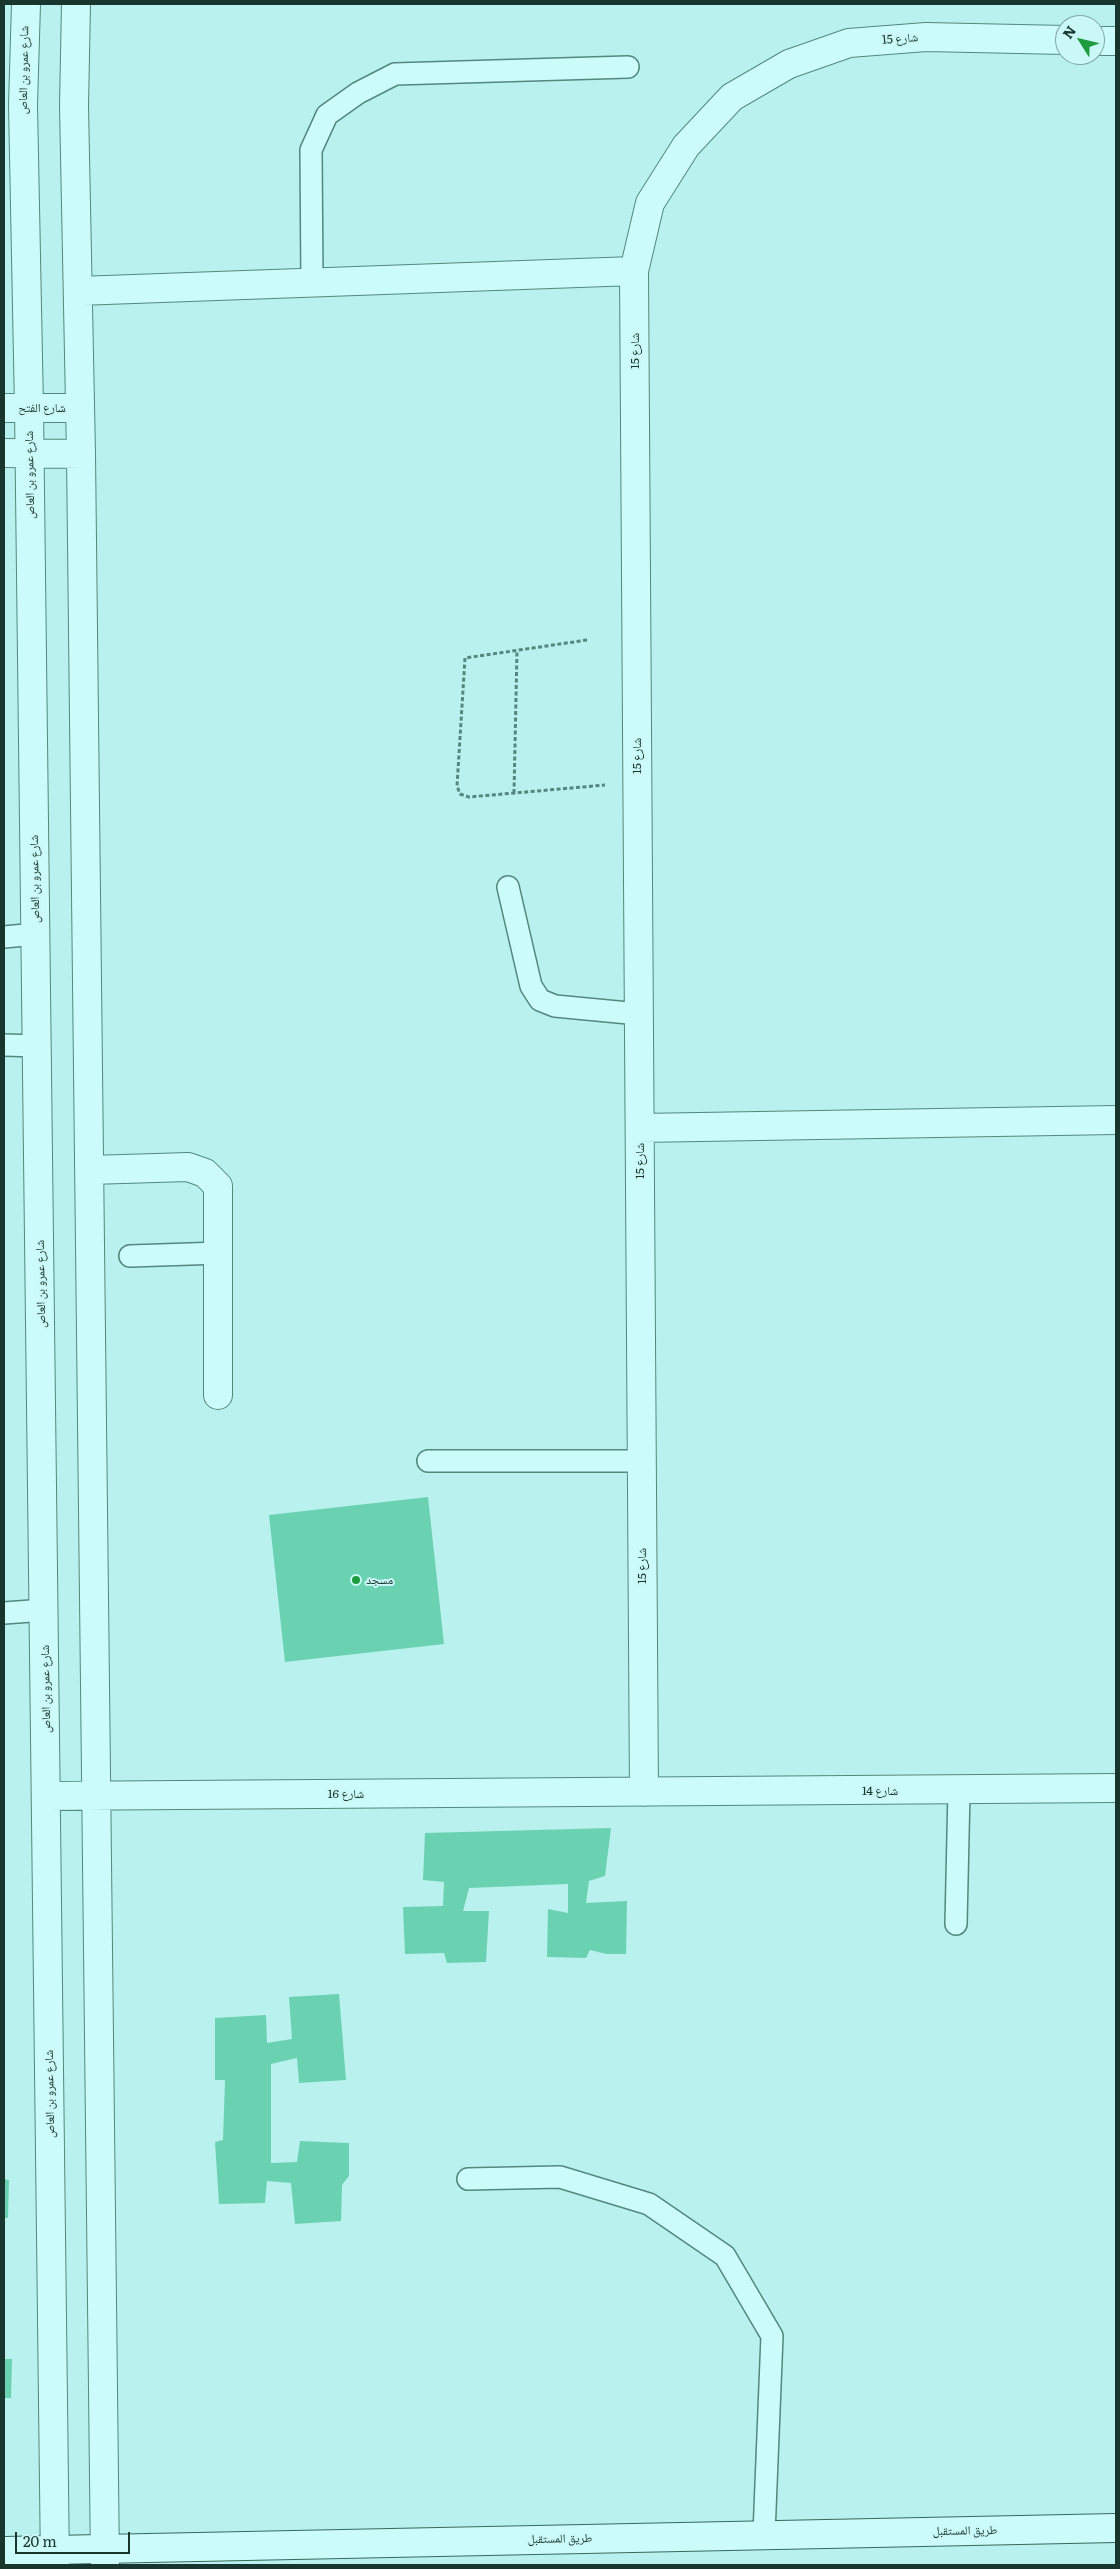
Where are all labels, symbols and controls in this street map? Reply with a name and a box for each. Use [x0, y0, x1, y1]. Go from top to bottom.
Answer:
north arrow [1055, 15, 1105, 65]
text: N [1057, 21, 1080, 42]
street label: شارع عمرو بن العاص [16, 26, 32, 114]
street label: شارع 15 [881, 31, 919, 47]
street label: شارع 15 [628, 333, 642, 369]
street label: شارع الفتح [18, 401, 66, 415]
street label: شارع عمرو بن العاص [22, 431, 38, 519]
street label: شارع 15 [630, 738, 644, 774]
street label: شارع عمرو بن العاص [27, 835, 43, 923]
street label: شارع 15 [633, 1143, 647, 1179]
street label: شارع عمرو بن العاص [33, 1240, 49, 1328]
street label: شارع 15 [635, 1548, 649, 1584]
place label: مسجد [366, 1573, 393, 1587]
marker: مسجد [350, 1574, 362, 1586]
street label: شارع عمرو بن العاص [38, 1645, 54, 1733]
street label: شارع 14 [862, 1784, 898, 1798]
street label: شارع 16 [328, 1787, 364, 1801]
street label: شارع عمرو بن العاص [42, 2050, 58, 2138]
scale bar [18, 2522, 132, 2554]
street label: طريق المستقبل [932, 2523, 998, 2539]
text: 20 m [23, 2529, 57, 2552]
street label: طريق المستقبل [527, 2531, 593, 2547]

